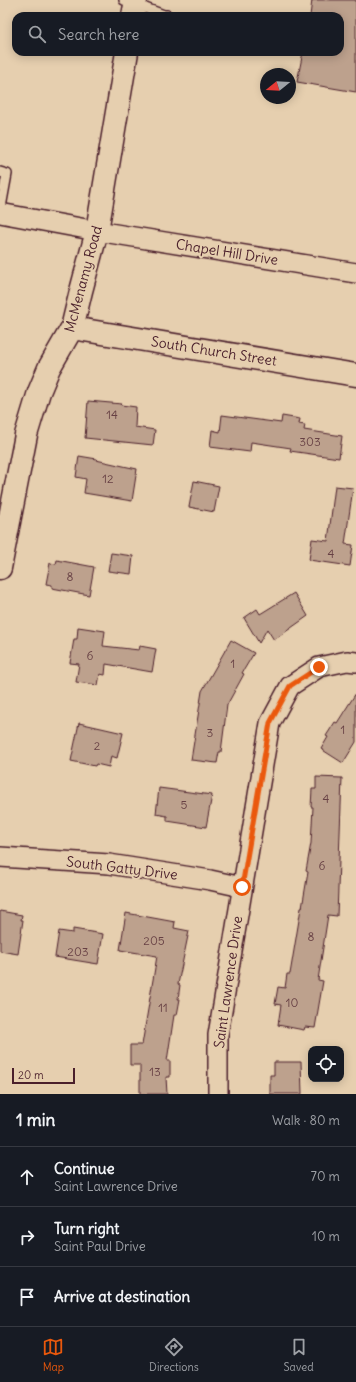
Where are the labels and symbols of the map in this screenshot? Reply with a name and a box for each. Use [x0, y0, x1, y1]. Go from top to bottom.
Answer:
north arrow [260, 68, 296, 104]
street label: McMenamy Road [60, 224, 106, 334]
street label: Chapel Hill Drive [175, 235, 279, 269]
street label: South Church Street [150, 332, 278, 370]
house number: 14 [106, 407, 118, 422]
house number: 303 [299, 434, 321, 449]
house number: 12 [102, 471, 114, 486]
house number: 4 [328, 546, 335, 561]
house number: 8 [67, 569, 74, 584]
house number: 6 [87, 648, 94, 663]
house number: 1 [231, 656, 235, 671]
route end [310, 658, 328, 676]
house number: 1 [341, 722, 345, 737]
house number: 3 [207, 725, 214, 740]
house number: 2 [94, 738, 101, 753]
house number: 4 [323, 791, 330, 806]
house number: 5 [181, 797, 188, 812]
street label: South Gatty Drive [65, 852, 179, 884]
house number: 6 [319, 858, 326, 873]
route start [233, 878, 251, 896]
street label: Saint Lawrence Drive [210, 915, 246, 1049]
house number: 8 [308, 929, 315, 944]
house number: 205 [143, 933, 165, 948]
house number: 203 [67, 944, 89, 959]
house number: 10 [286, 995, 298, 1010]
house number: 11 [158, 1000, 168, 1015]
house number: 13 [149, 1064, 161, 1079]
scale bar [12, 1066, 75, 1085]

